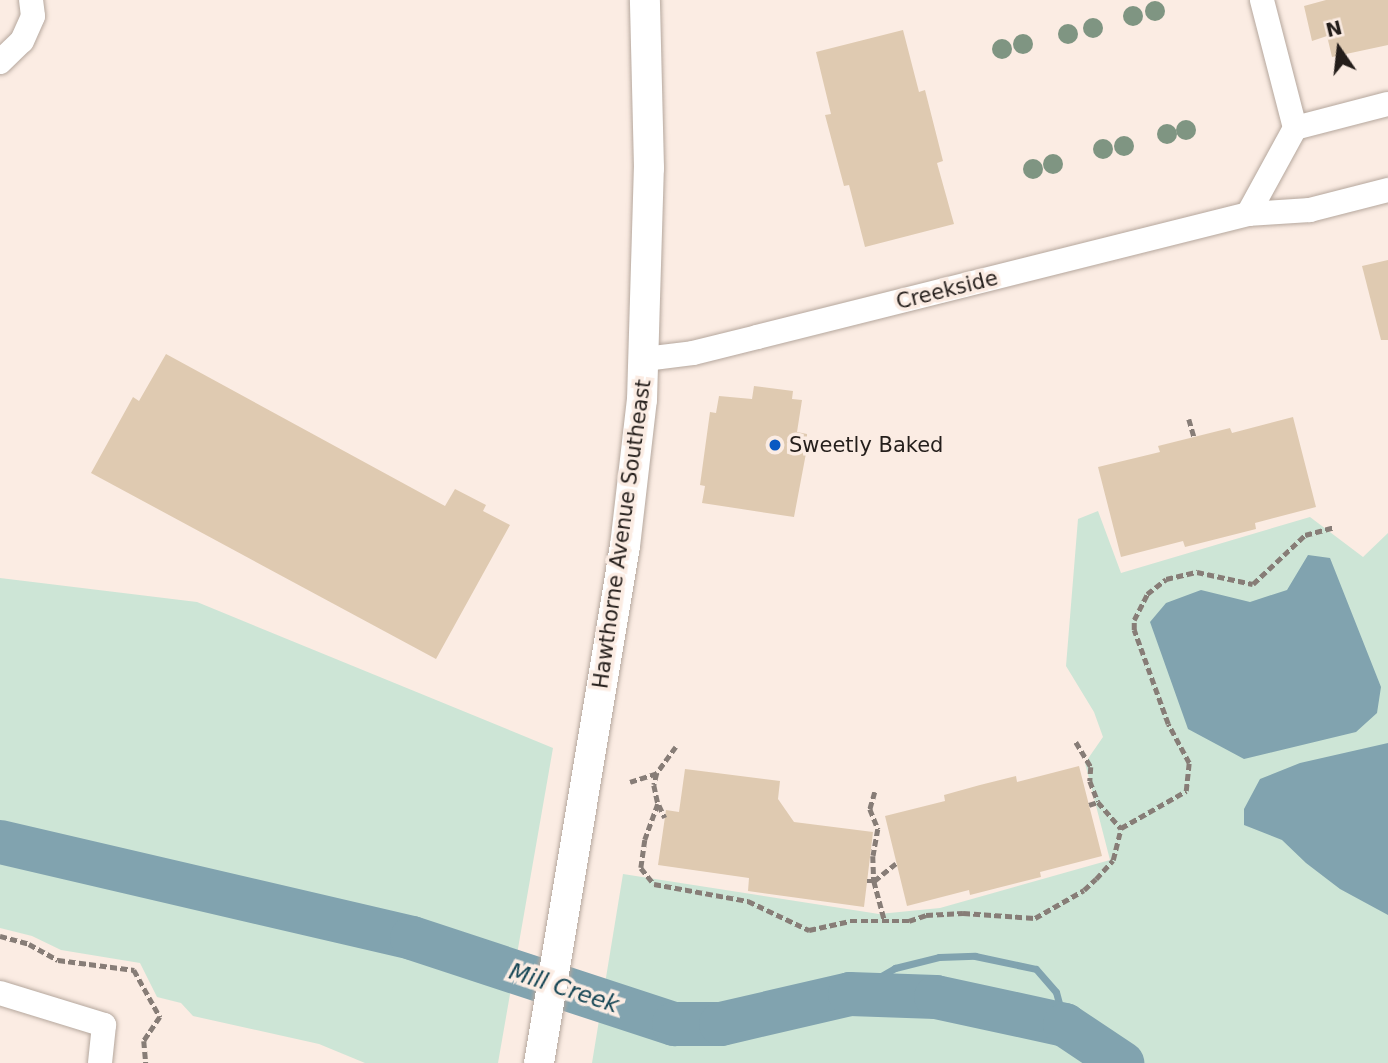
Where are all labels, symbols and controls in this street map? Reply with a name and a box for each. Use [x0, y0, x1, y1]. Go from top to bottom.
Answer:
north arrow [1304, 14, 1374, 84]
text: N [1324, 16, 1344, 41]
street label: Creekside [894, 265, 1000, 315]
street label: Hawthorne Avenue Southeast [588, 378, 656, 690]
place label: Sweetly Baked [789, 432, 943, 458]
marker: Sweetly Baked [767, 437, 783, 453]
water label: Mill Creek [506, 957, 622, 1019]

